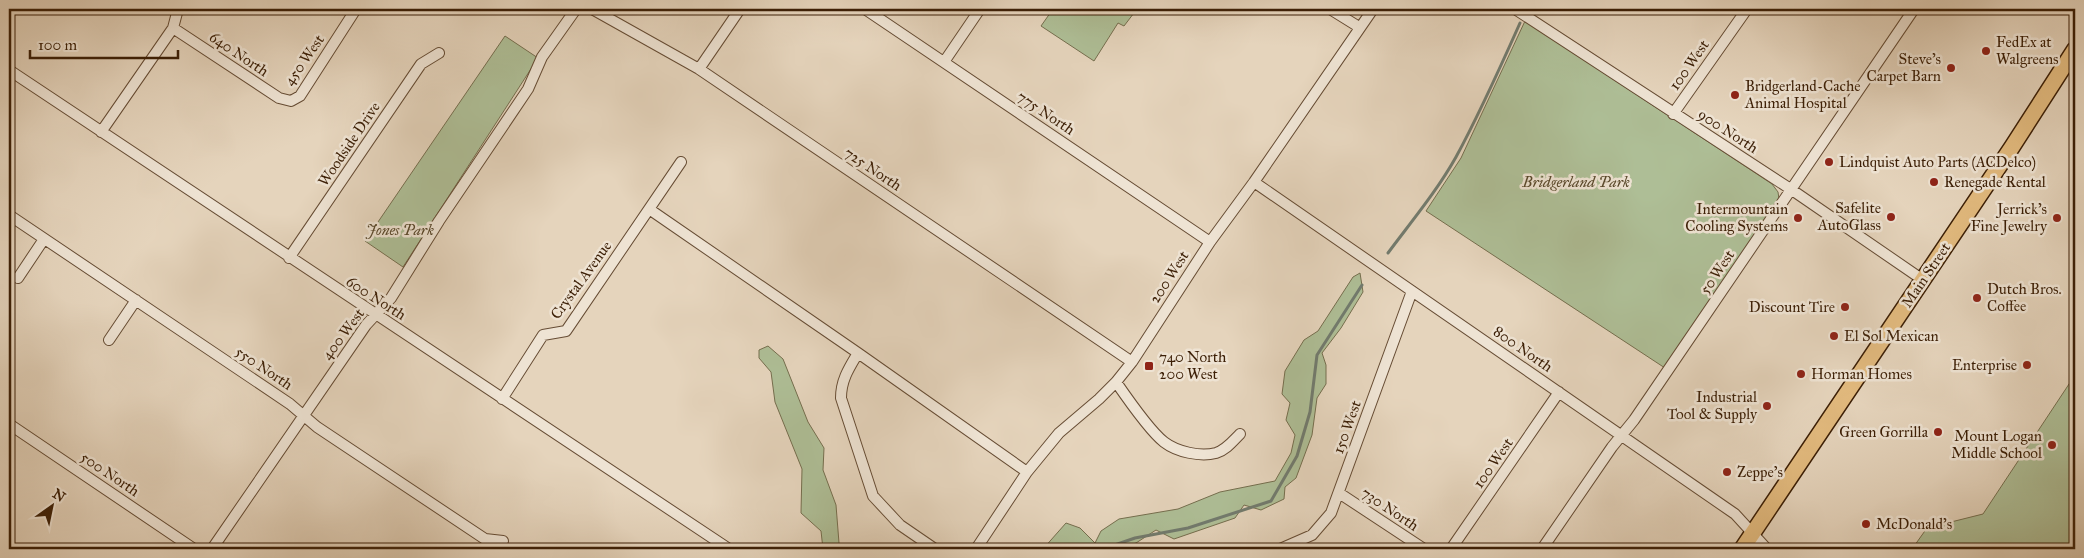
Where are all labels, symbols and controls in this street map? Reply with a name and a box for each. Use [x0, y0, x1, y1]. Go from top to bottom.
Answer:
scale bar [30, 28, 178, 60]
street label: 640 North [206, 28, 273, 81]
street label: 450 West [280, 31, 328, 89]
place label: FedEx at Walgreens [1996, 33, 2059, 68]
text: 100 m [38, 36, 78, 54]
street label: 100 West [1665, 36, 1713, 94]
marker: FedEx at Walgreens [1980, 45, 1992, 57]
place label: Steve's Carpet Barn [1867, 50, 1941, 85]
marker: Steve's Carpet Barn [1945, 62, 1957, 74]
place label: Bridgerland-Cache Animal Hospital [1744, 77, 1861, 112]
street label: 775 North [1014, 87, 1079, 139]
marker: Bridgerland-Cache Animal Hospital [1729, 89, 1741, 101]
street label: Woodside Drive [314, 98, 384, 190]
street label: 900 North [1695, 105, 1762, 157]
street label: 725 North [841, 143, 905, 195]
place label: Lindquist Auto Parts (ACDelco) [1839, 153, 2036, 172]
marker: Lindquist Auto Parts (ACDelco) [1823, 156, 1835, 168]
park label: Bridgerland Park [1521, 173, 1630, 191]
place label: Renegade Rental [1944, 173, 2047, 191]
marker: Renegade Rental [1928, 176, 1940, 188]
place label: Safelite AutoGlass [1817, 199, 1881, 234]
place label: Intermountain Cooling Systems [1685, 200, 1788, 235]
place label: Jerrick's Fine Jewelry [1971, 200, 2048, 236]
marker: Safelite AutoGlass [1885, 211, 1897, 223]
marker: Intermountain Cooling Systems [1792, 212, 1804, 224]
marker: Jerrick's Fine Jewelry [2051, 212, 2063, 224]
park label: Jones Park [365, 221, 434, 239]
street label: Crystal Avenue [547, 237, 615, 323]
street label: Main Street [1898, 239, 1955, 311]
street label: 50 West [1696, 246, 1739, 298]
street label: 200 West [1145, 247, 1193, 307]
street label: 600 North [343, 272, 410, 324]
place label: Dutch Bros. Coffee [1987, 280, 2062, 315]
marker: Dutch Bros. Coffee [1971, 292, 1983, 304]
place label: Discount Tire [1749, 298, 1835, 316]
marker: Discount Tire [1839, 301, 1851, 313]
street label: 400 West [318, 304, 369, 363]
street label: 800 North [1490, 322, 1557, 376]
place label: El Sol Mexican [1844, 327, 1939, 345]
marker: El Sol Mexican [1828, 330, 1840, 342]
street label: 550 North [232, 342, 297, 394]
place label: 740 North 200 West [1159, 348, 1227, 383]
place label: Enterprise [1952, 356, 2017, 374]
marker: Enterprise [2021, 359, 2033, 371]
marker: 740 North 200 West [1143, 360, 1155, 372]
place label: Horman Homes [1811, 365, 1912, 383]
marker: Horman Homes [1795, 368, 1807, 380]
place label: Industrial Tool & Supply [1667, 388, 1758, 423]
street label: 150 West [1329, 397, 1365, 456]
marker: Industrial Tool & Supply [1761, 400, 1773, 412]
place label: Green Gorrilla [1839, 423, 1929, 441]
marker: Green Gorrilla [1932, 426, 1944, 438]
place label: Mount Logan Middle School [1951, 427, 2043, 462]
street label: 100 West [1469, 434, 1517, 492]
marker: Mount Logan Middle School [2046, 439, 2058, 451]
street label: 500 North [77, 448, 143, 501]
place label: Zeppe's [1737, 463, 1783, 481]
marker: Zeppe's [1721, 466, 1733, 478]
north arrow [28, 480, 78, 530]
street label: 730 North [1358, 483, 1423, 535]
text: N [49, 485, 69, 506]
place label: McDonald's [1876, 515, 1952, 533]
marker: McDonald's [1860, 518, 1872, 530]

